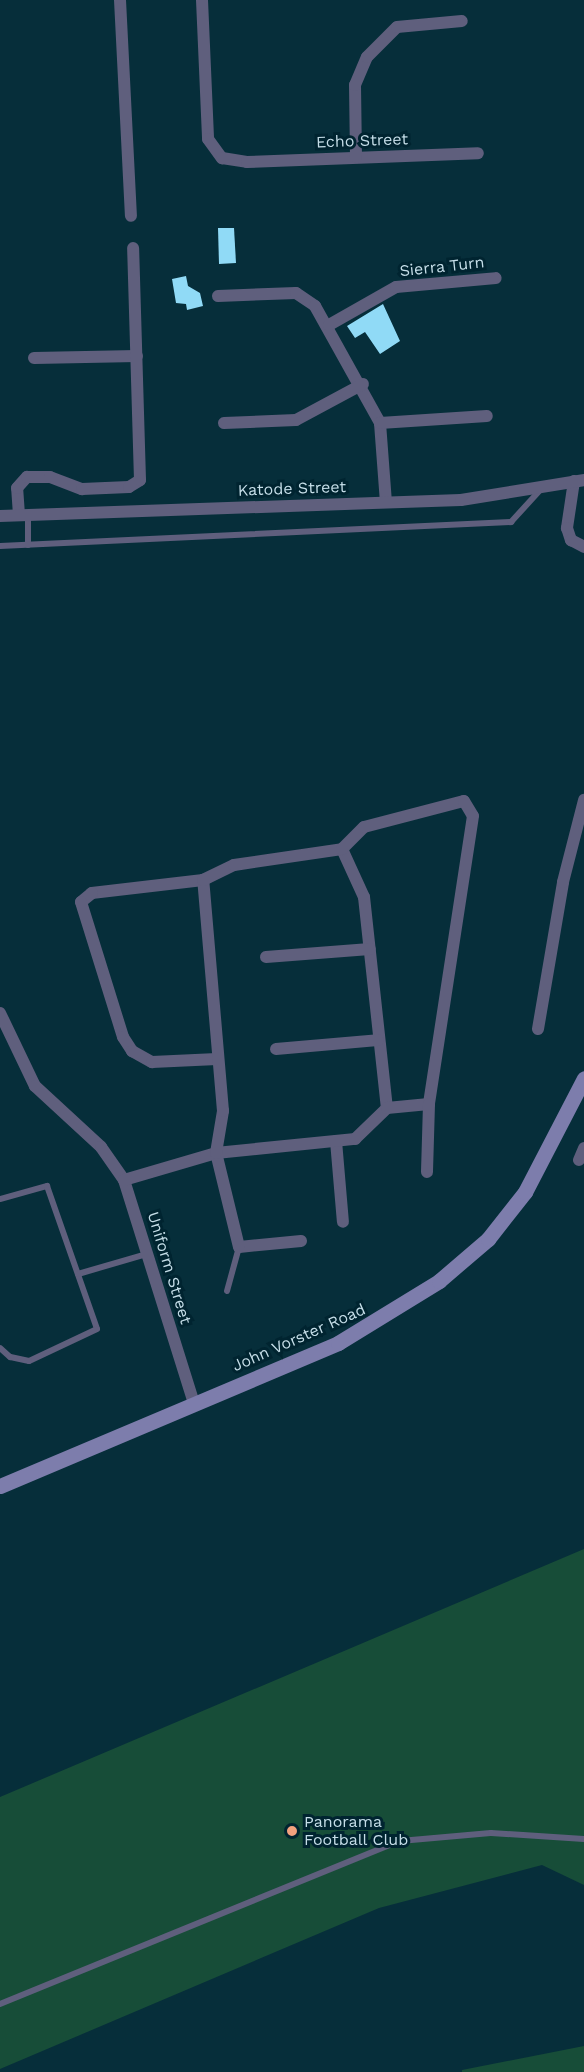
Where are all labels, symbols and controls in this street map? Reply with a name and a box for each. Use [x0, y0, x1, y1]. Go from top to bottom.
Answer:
street label: Echo Street [316, 130, 408, 152]
street label: Sierra Turn [398, 253, 486, 281]
street label: Katode Street [238, 478, 346, 500]
street label: Uniform Street [143, 1210, 195, 1326]
street label: John Vorster Road [229, 1300, 369, 1376]
place label: Panorama Football Club [304, 1812, 409, 1850]
marker: Panorama Football Club [285, 1824, 299, 1838]

